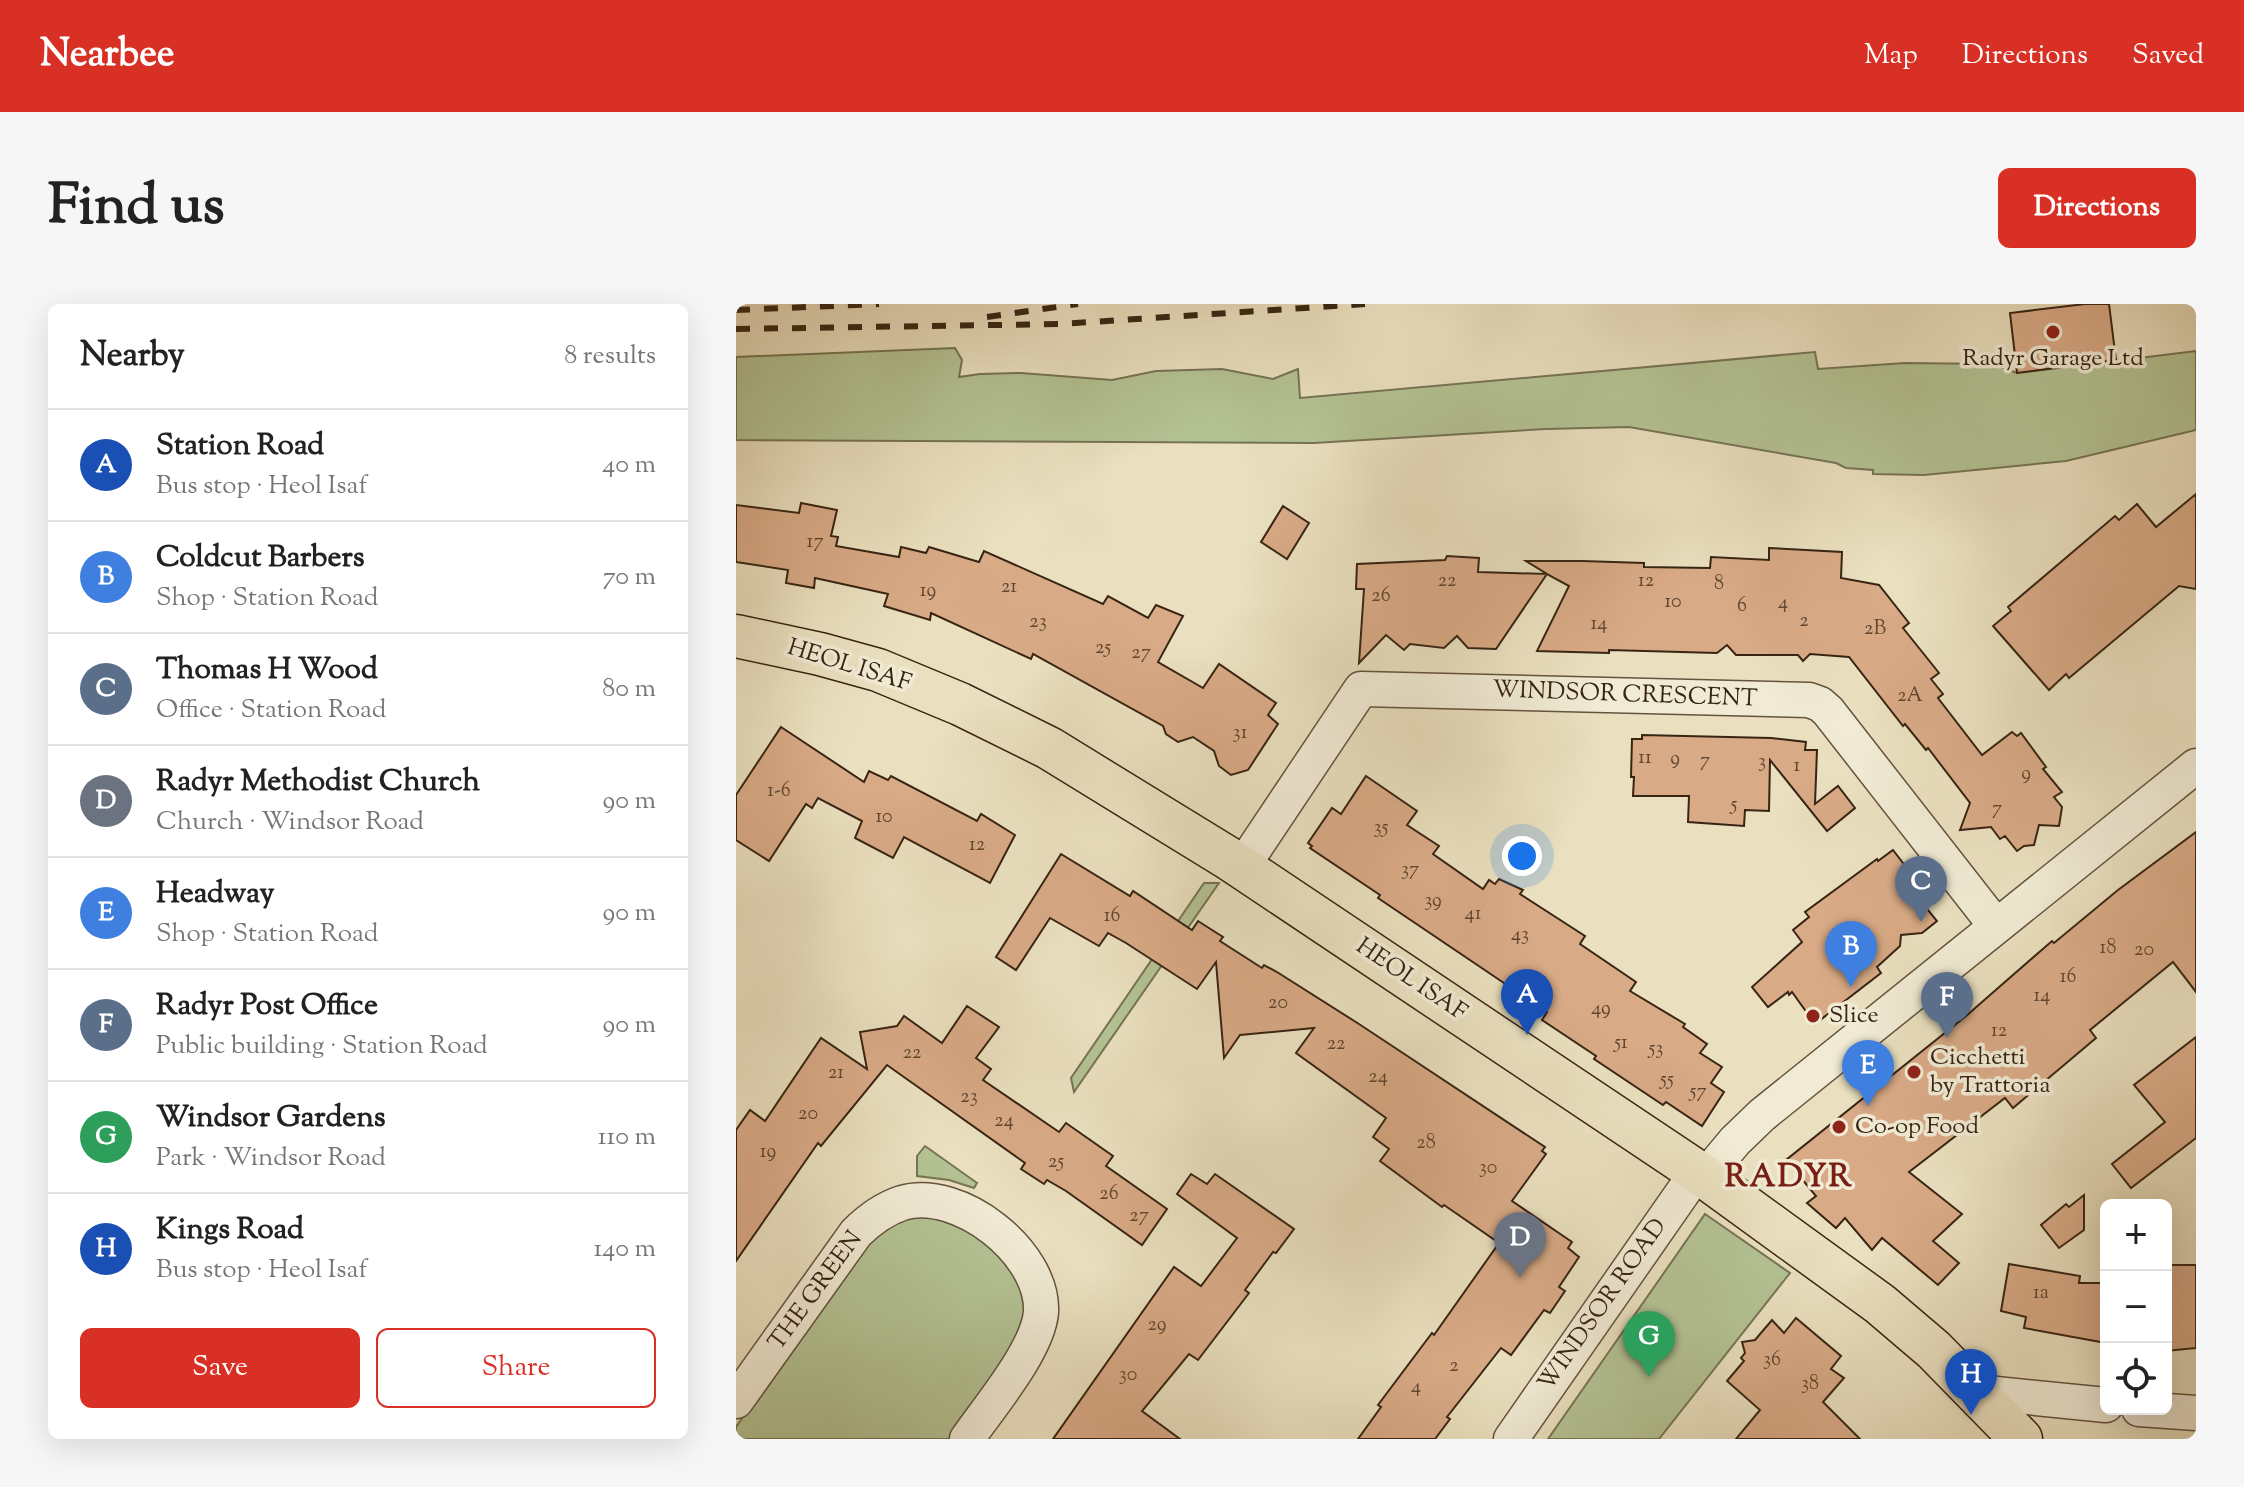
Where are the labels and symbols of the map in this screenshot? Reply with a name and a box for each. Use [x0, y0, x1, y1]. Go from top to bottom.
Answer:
marker: Radyr Garage Ltd [2044, 323, 2062, 341]
place label: Radyr Garage Ltd [1962, 342, 2144, 376]
house number: 17 [807, 528, 823, 557]
house number: 22 [1438, 567, 1456, 596]
house number: 12 [1638, 567, 1654, 596]
house number: 8 [1714, 570, 1724, 599]
house number: 21 [1001, 573, 1017, 602]
house number: 19 [920, 577, 936, 606]
house number: 26 [1371, 582, 1391, 611]
house number: 10 [1664, 588, 1682, 617]
house number: 4 [1778, 589, 1788, 618]
house number: 6 [1737, 592, 1747, 621]
house number: 2 [1799, 607, 1809, 636]
house number: 23 [1029, 608, 1047, 637]
house number: 14 [1591, 610, 1607, 639]
house number: 2B [1864, 615, 1886, 644]
street label: HEOL ISAF [783, 631, 915, 701]
house number: 25 [1095, 634, 1111, 663]
house number: 27 [1131, 639, 1151, 668]
street label: WINDSOR CRESCENT [1492, 673, 1758, 717]
house number: 2A [1897, 682, 1923, 711]
house number: 31 [1233, 719, 1248, 748]
house number: 11 [1638, 744, 1652, 773]
house number: 9 [1670, 745, 1680, 774]
house number: 7 [1700, 747, 1710, 776]
house number: 3 [1758, 748, 1766, 777]
house number: 1 [1794, 752, 1801, 781]
house number: 9 [2021, 760, 2031, 789]
house number: 1-6 [767, 777, 791, 806]
house number: 5 [1730, 791, 1738, 820]
house number: 7 [1992, 795, 2002, 824]
house number: 10 [875, 803, 893, 832]
house number: 35 [1374, 814, 1389, 843]
house number: 12 [969, 831, 985, 860]
your location [1502, 836, 1542, 876]
house number: 37 [1401, 856, 1419, 885]
pin: C [1895, 856, 1947, 922]
house number: 39 [1424, 887, 1442, 916]
house number: 41 [1465, 900, 1482, 929]
house number: 16 [1104, 902, 1120, 931]
house number: 43 [1511, 921, 1529, 950]
pin: B [1825, 921, 1877, 987]
street label: HEOL ISAF [1349, 930, 1473, 1030]
house number: 18 [2100, 934, 2116, 963]
house number: 20 [2134, 936, 2154, 965]
house number: 16 [2060, 963, 2076, 992]
pin: A [1501, 969, 1553, 1035]
pin: F [1921, 972, 1973, 1038]
house number: 14 [2034, 982, 2050, 1011]
house number: 20 [1268, 989, 1288, 1018]
house number: 49 [1591, 995, 1611, 1024]
place label: Slice [1829, 999, 1879, 1033]
marker: Slice [1804, 1007, 1822, 1025]
house number: 12 [1991, 1017, 2007, 1046]
house number: 51 [1613, 1029, 1628, 1058]
house number: 22 [1327, 1030, 1345, 1059]
house number: 53 [1648, 1035, 1663, 1064]
house number: 22 [903, 1039, 921, 1068]
pin: E [1842, 1040, 1894, 1106]
place label: Cicchetti by Trattoria [1930, 1041, 2051, 1103]
house number: 21 [828, 1059, 844, 1088]
house number: 24 [1368, 1063, 1388, 1092]
marker: Cicchetti by Trattoria [1905, 1063, 1923, 1081]
house number: 55 [1659, 1066, 1674, 1095]
house number: 57 [1689, 1078, 1706, 1107]
house number: 23 [960, 1083, 978, 1112]
house number: 20 [798, 1100, 818, 1129]
house number: 24 [994, 1107, 1014, 1136]
place label: Co-op Food [1855, 1110, 1979, 1144]
marker: Co-op Food [1830, 1118, 1848, 1136]
house number: 28 [1416, 1129, 1436, 1158]
house number: 19 [760, 1138, 776, 1167]
house number: 25 [1048, 1148, 1064, 1177]
house number: 30 [1479, 1154, 1497, 1183]
district label: RADYR [1724, 1155, 1854, 1201]
house number: 26 [1099, 1180, 1119, 1209]
house number: 27 [1129, 1202, 1149, 1231]
pin: D [1494, 1212, 1546, 1278]
street label: WINDSOR ROAD [1531, 1212, 1675, 1398]
street label: THE GREEN [761, 1224, 871, 1358]
house number: 1a [2033, 1279, 2049, 1308]
house number: 29 [1147, 1311, 1167, 1340]
pin: G [1623, 1311, 1675, 1377]
house number: 36 [1763, 1346, 1781, 1375]
pin: H [1945, 1349, 1997, 1415]
house number: 2 [1449, 1352, 1459, 1381]
house number: 30 [1119, 1361, 1137, 1390]
house number: 38 [1801, 1370, 1819, 1399]
house number: 4 [1411, 1373, 1421, 1402]

